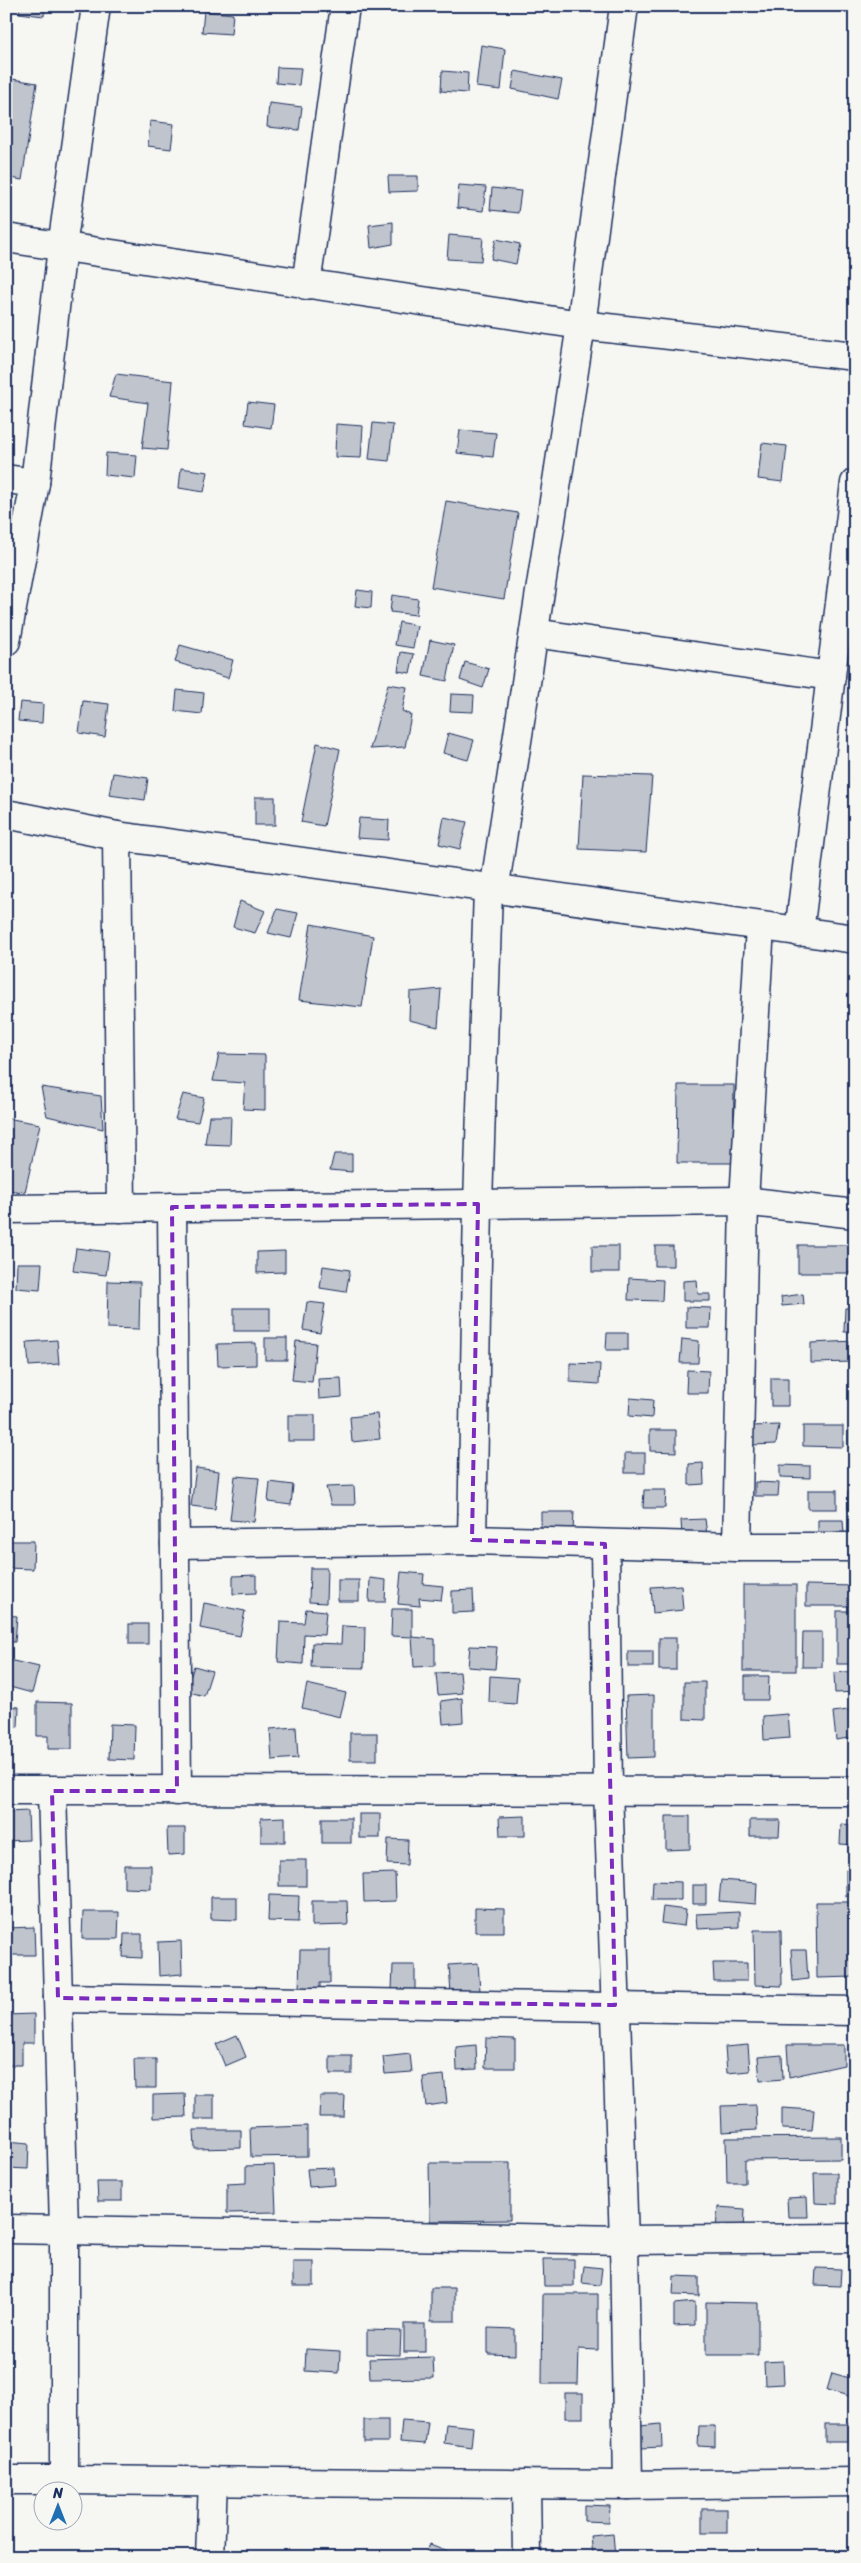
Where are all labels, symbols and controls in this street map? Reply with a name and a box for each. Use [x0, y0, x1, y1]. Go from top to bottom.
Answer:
north arrow [32, 2480, 82, 2530]
text: N [52, 2481, 63, 2506]

